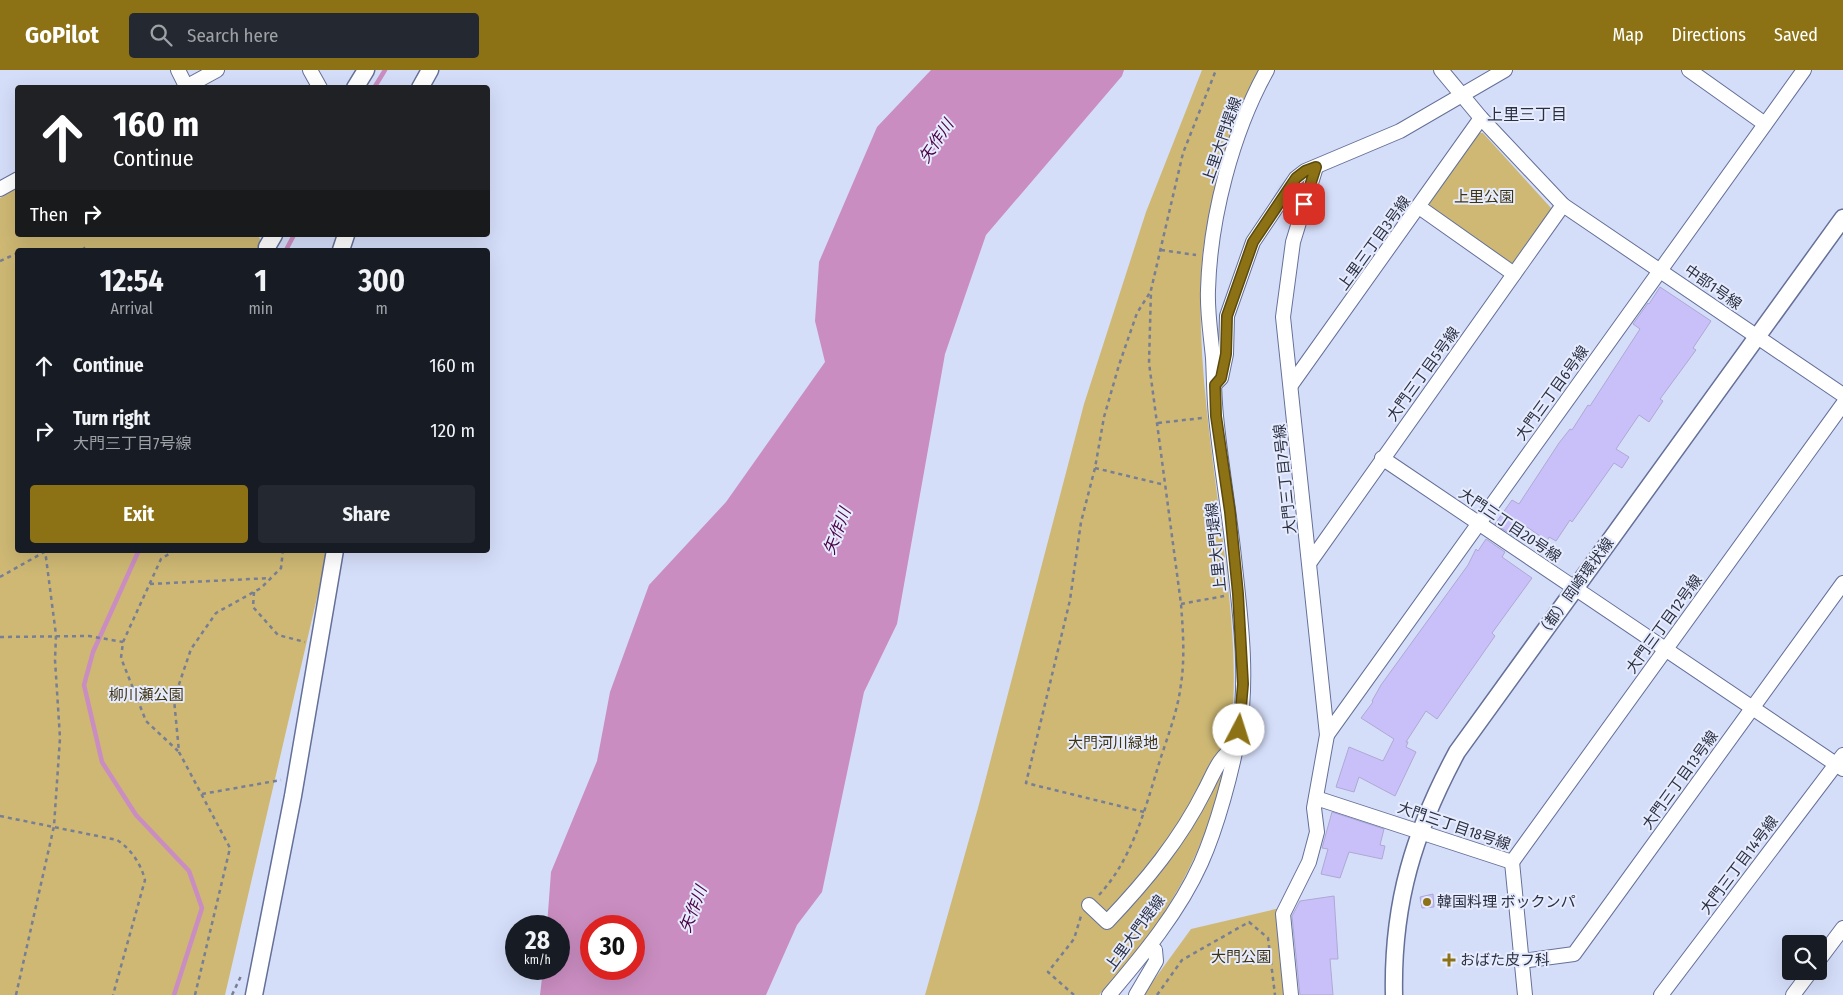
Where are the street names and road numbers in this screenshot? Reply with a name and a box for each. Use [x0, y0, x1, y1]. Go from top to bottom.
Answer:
street label: 上里大門堤線 [1199, 95, 1245, 185]
street label: 上里三丁目3号線 [1334, 192, 1414, 294]
street label: 中部1号線 [1681, 261, 1745, 313]
street label: 大門三丁目5号線 [1383, 323, 1463, 425]
street label: 大門三丁目6号線 [1512, 342, 1592, 444]
street label: 大門三丁目7号線 [1270, 423, 1300, 535]
street label: 大門三丁目20号線 [1455, 484, 1565, 566]
street label: 上里大門堤線 [1202, 501, 1230, 593]
street label: （都）岡崎環状線 [1532, 534, 1618, 642]
street label: 大門三丁目12号線 [1622, 571, 1706, 677]
street label: 大門三丁目13号線 [1638, 727, 1722, 833]
street label: 大門三丁目18号線 [1395, 798, 1513, 854]
street label: 大門三丁目14号線 [1696, 812, 1782, 918]
street label: 上里大門堤線 [1101, 891, 1169, 975]

